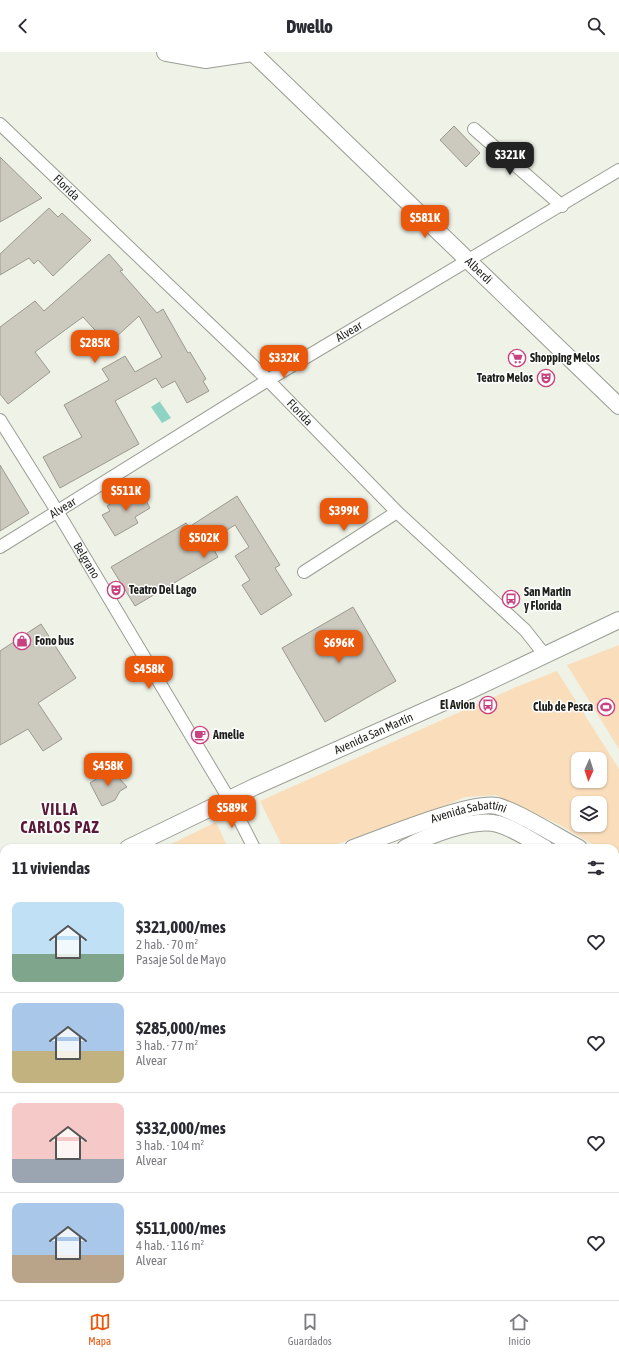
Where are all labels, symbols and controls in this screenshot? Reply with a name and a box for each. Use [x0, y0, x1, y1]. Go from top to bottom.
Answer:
icon: back [12, 15, 34, 37]
icon: search [585, 15, 607, 37]
text: Dwello [286, 16, 333, 37]
pin: $321K [482, 142, 538, 176]
text: $321K [495, 147, 525, 162]
street label: Florida [50, 172, 83, 203]
pin: $581K [397, 205, 453, 239]
text: $581K [410, 210, 440, 225]
street label: Alberdi [462, 254, 495, 287]
street label: Alvear [333, 318, 365, 345]
pin: $285K [67, 330, 123, 364]
text: $285K [80, 335, 110, 350]
pin: $332K [256, 345, 312, 379]
supermarket icon: Shopping Melos [507, 348, 527, 368]
text: $332K [269, 350, 299, 365]
place label: Shopping Melos [530, 351, 600, 365]
theatre icon: Teatro Melos [536, 368, 556, 388]
place label: Teatro Melos [477, 371, 534, 385]
street label: Florida [284, 396, 316, 428]
pin: $511K [98, 478, 154, 512]
text: $511K [111, 483, 141, 498]
street label: Alvear [47, 494, 79, 521]
pin: $399K [316, 498, 372, 532]
text: $399K [329, 503, 359, 518]
pin: $502K [176, 525, 232, 559]
text: $502K [189, 530, 219, 545]
street label: Belgrano [70, 540, 103, 581]
theatre icon: Teatro Del Lago [106, 580, 126, 600]
place label: Teatro Del Lago [129, 583, 197, 597]
place label: San Martin y Florida [524, 585, 571, 613]
bus stop icon: San Martin y Florida [501, 589, 521, 609]
pin: $696K [311, 630, 367, 664]
shop icon: Fono bus [12, 631, 32, 651]
place label: Fono bus [35, 634, 75, 648]
text: $696K [324, 635, 354, 650]
pin: $458K [121, 656, 177, 690]
text: $458K [134, 661, 164, 676]
bus stop icon: El Avion [478, 695, 498, 715]
sports icon: Club de Pesca [596, 697, 616, 717]
place label: El Avion [440, 698, 475, 712]
place label: Club de Pesca [533, 700, 593, 714]
street label: Avenida San Martín [332, 710, 415, 757]
cafe icon: Amelie [190, 725, 210, 745]
place label: Amelie [212, 728, 245, 742]
north arrow [571, 752, 607, 788]
map controls [571, 752, 607, 832]
pin: $458K [80, 753, 136, 787]
text: $458K [93, 758, 123, 773]
pin: $589K [204, 795, 260, 829]
button: layers [571, 796, 607, 832]
street label: Avenida Sabattini [429, 798, 509, 826]
district label: VILLA CARLOS PAZ [20, 800, 100, 836]
text: $589K [217, 800, 247, 815]
icon: filters [585, 857, 607, 879]
text: 11 viviendas [12, 858, 90, 878]
text: $321,000/mes [136, 917, 226, 937]
icon: home [44, 918, 92, 966]
icon: heart [585, 931, 607, 953]
text: 2 hab. · 70 m² [136, 937, 198, 952]
text: Pasaje Sol de Mayo [136, 952, 226, 967]
text: $285,000/mes [136, 1018, 226, 1038]
icon: home [44, 1019, 92, 1067]
icon: heart [585, 1032, 607, 1054]
text: 3 hab. · 77 m² [136, 1038, 198, 1053]
text: Alvear [136, 1053, 167, 1068]
text: $332,000/mes [136, 1118, 226, 1138]
icon: home [44, 1119, 92, 1167]
icon: heart [585, 1132, 607, 1154]
text: 3 hab. · 104 m² [136, 1138, 204, 1153]
text: Alvear [136, 1153, 167, 1168]
text: $511,000/mes [136, 1218, 226, 1238]
icon: home [44, 1219, 92, 1267]
icon: heart [585, 1232, 607, 1254]
text: 4 hab. · 116 m² [136, 1238, 204, 1253]
text: Alvear [136, 1253, 167, 1268]
tab: Mapa [88, 1311, 111, 1347]
tab: Guardados [288, 1311, 332, 1347]
tab: Inicio [508, 1311, 531, 1347]

